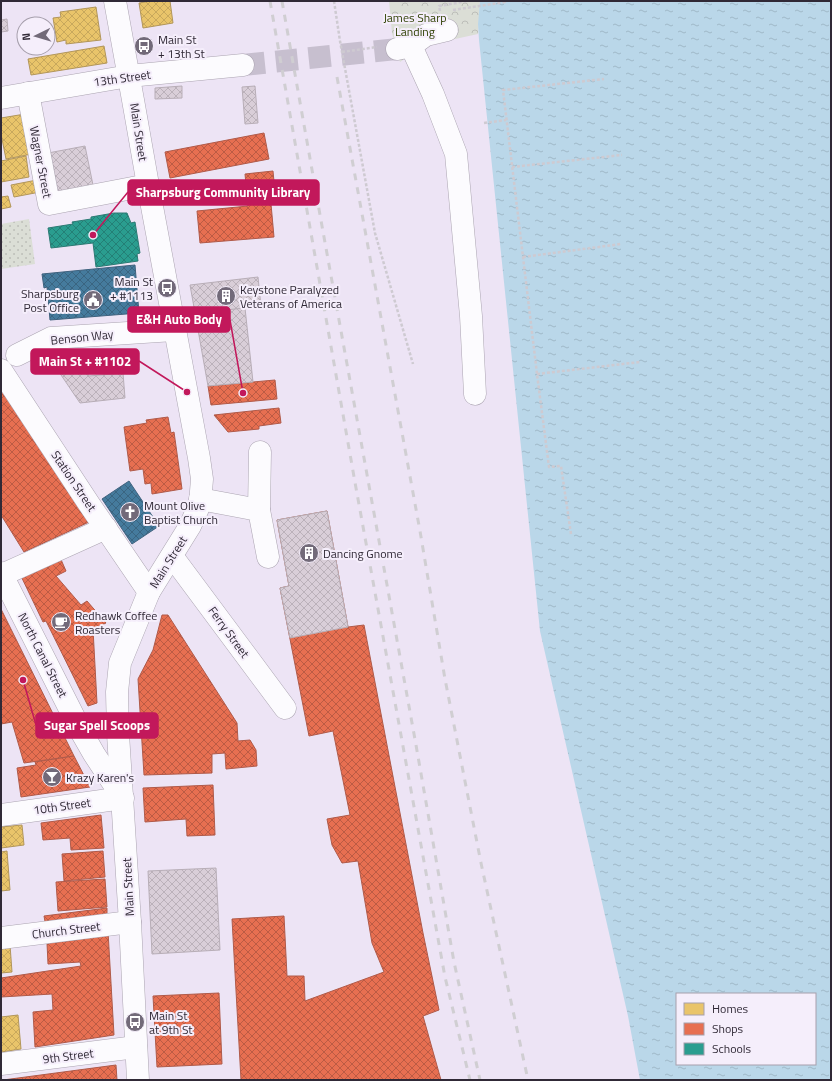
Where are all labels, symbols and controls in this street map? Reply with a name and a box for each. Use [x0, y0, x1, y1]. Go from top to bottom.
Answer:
park label: James Sharp Landing [383, 8, 447, 41]
north arrow [16, 16, 56, 56]
place label: Main St + 13th St [158, 30, 205, 63]
text: N [18, 32, 34, 41]
bus stop icon: Main St + 13th St [133, 35, 155, 57]
street label: 13th Street [92, 64, 153, 91]
street label: Main Street [125, 102, 153, 163]
street label: Wagner Street [25, 124, 57, 200]
callout: Sharpsburg Community Library [128, 180, 319, 205]
text: Sharpsburg Community Library [136, 182, 311, 202]
place label: Main St + #1113 [110, 272, 154, 305]
bus stop icon: Main St + #1113 [156, 277, 178, 299]
place label: Keystone Paralyzed Veterans of America [240, 280, 342, 313]
place label: Sharpsburg Post Office [21, 284, 79, 317]
building icon: Keystone Paralyzed Veterans of America [215, 285, 237, 307]
public building icon: Sharpsburg Post Office [82, 289, 104, 311]
callout: E&H Auto Body [128, 307, 230, 332]
text: E&H Auto Body [136, 309, 222, 329]
street label: Benson Way [50, 324, 115, 350]
callout: Main St + #1102 [31, 349, 139, 374]
text: Main St + #1102 [39, 351, 131, 371]
street label: Station Street [47, 447, 102, 516]
place label: Mount Olive Baptist Church [144, 496, 218, 529]
church icon: Mount Olive Baptist Church [119, 501, 141, 523]
street label: Main Street [144, 531, 192, 592]
building icon: Dancing Gnome [298, 542, 320, 564]
place label: Dancing Gnome [323, 544, 403, 563]
street label: Ferry Street [204, 602, 255, 662]
place label: Redhawk Coffee Roasters [75, 606, 157, 639]
street label: North Canal Street [13, 609, 73, 702]
cafe icon: Redhawk Coffee Roasters [50, 611, 72, 633]
callout: Sugar Spell Scoops [36, 713, 158, 738]
text: Sugar Spell Scoops [44, 715, 150, 735]
bar icon: Krazy Karen's [41, 766, 63, 788]
place label: Krazy Karen's [66, 768, 135, 787]
street label: 10th Street [32, 792, 93, 819]
street label: Main Street [117, 856, 139, 917]
street label: Church Street [31, 916, 102, 944]
legend [676, 993, 816, 1065]
text: Homes [712, 999, 748, 1018]
place label: Main St at 9th St [149, 1006, 193, 1039]
bus stop icon: Main St at 9th St [124, 1011, 146, 1033]
text: Shops [712, 1019, 744, 1038]
text: Schools [712, 1039, 752, 1058]
street label: 9th Street [42, 1043, 95, 1069]

